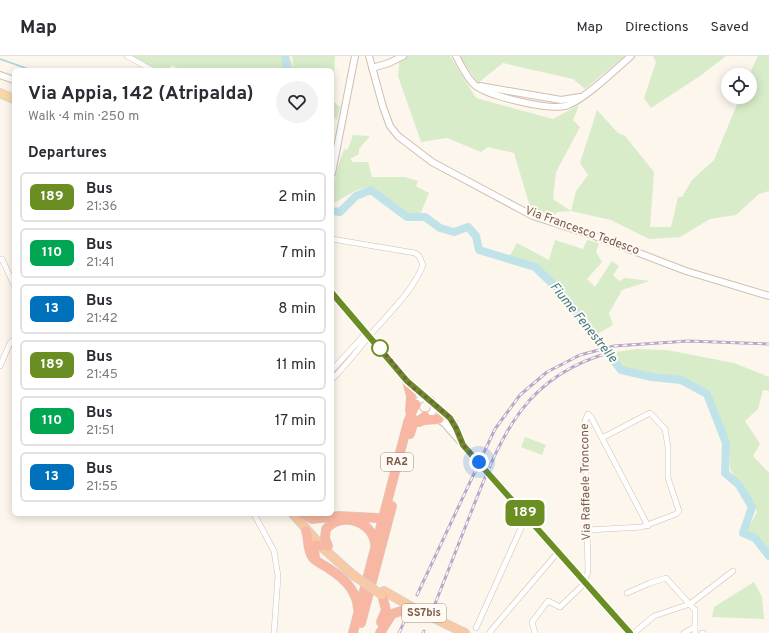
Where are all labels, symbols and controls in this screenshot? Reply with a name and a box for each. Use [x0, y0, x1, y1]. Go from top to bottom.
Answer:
text: Map [20, 16, 57, 40]
text: Map [577, 19, 603, 36]
text: Directions [625, 19, 689, 36]
text: Saved [711, 19, 749, 36]
map controls [721, 68, 757, 104]
button: locate [721, 68, 757, 104]
button: heart [276, 81, 318, 123]
text: Via Appia, 142 (Atripalda) [28, 82, 254, 106]
text: Walk · 4 min · 250 m [28, 109, 139, 125]
text: Departures [28, 144, 107, 163]
text: Bus [86, 180, 113, 199]
text: 189 [41, 188, 64, 205]
text: 2 min [278, 188, 316, 207]
text: 21:36 [86, 199, 117, 215]
street label: Via Francesco Tedesco [523, 203, 642, 259]
text: Bus [86, 236, 113, 255]
text: 110 [42, 244, 62, 261]
text: 7 min [280, 244, 316, 263]
text: 21:41 [86, 255, 115, 271]
water label: Fiume Fenestrelle [546, 280, 620, 367]
text: Bus [86, 292, 113, 311]
text: 13 [45, 300, 59, 317]
text: 8 min [278, 300, 316, 319]
text: 21:42 [86, 311, 118, 327]
unlabelled marker [371, 339, 389, 357]
text: Bus [86, 348, 113, 367]
text: 189 [41, 356, 64, 373]
text: 11 min [276, 356, 316, 375]
text: 21:45 [86, 367, 118, 383]
text: Bus [86, 404, 113, 423]
text: 110 [42, 412, 62, 429]
text: 17 min [275, 412, 316, 431]
text: 21:51 [86, 423, 115, 439]
street label: Via Raffaele Troncone [577, 423, 595, 541]
your location [469, 452, 489, 472]
road number: RA2 [381, 453, 413, 471]
text: Bus [86, 460, 113, 479]
text: 13 [45, 468, 59, 485]
text: 21 min [273, 468, 316, 487]
text: 21:55 [86, 479, 118, 495]
line badge: 189 [502, 500, 548, 526]
text: 189 [514, 504, 537, 521]
road number: SS7bis [402, 604, 446, 622]

